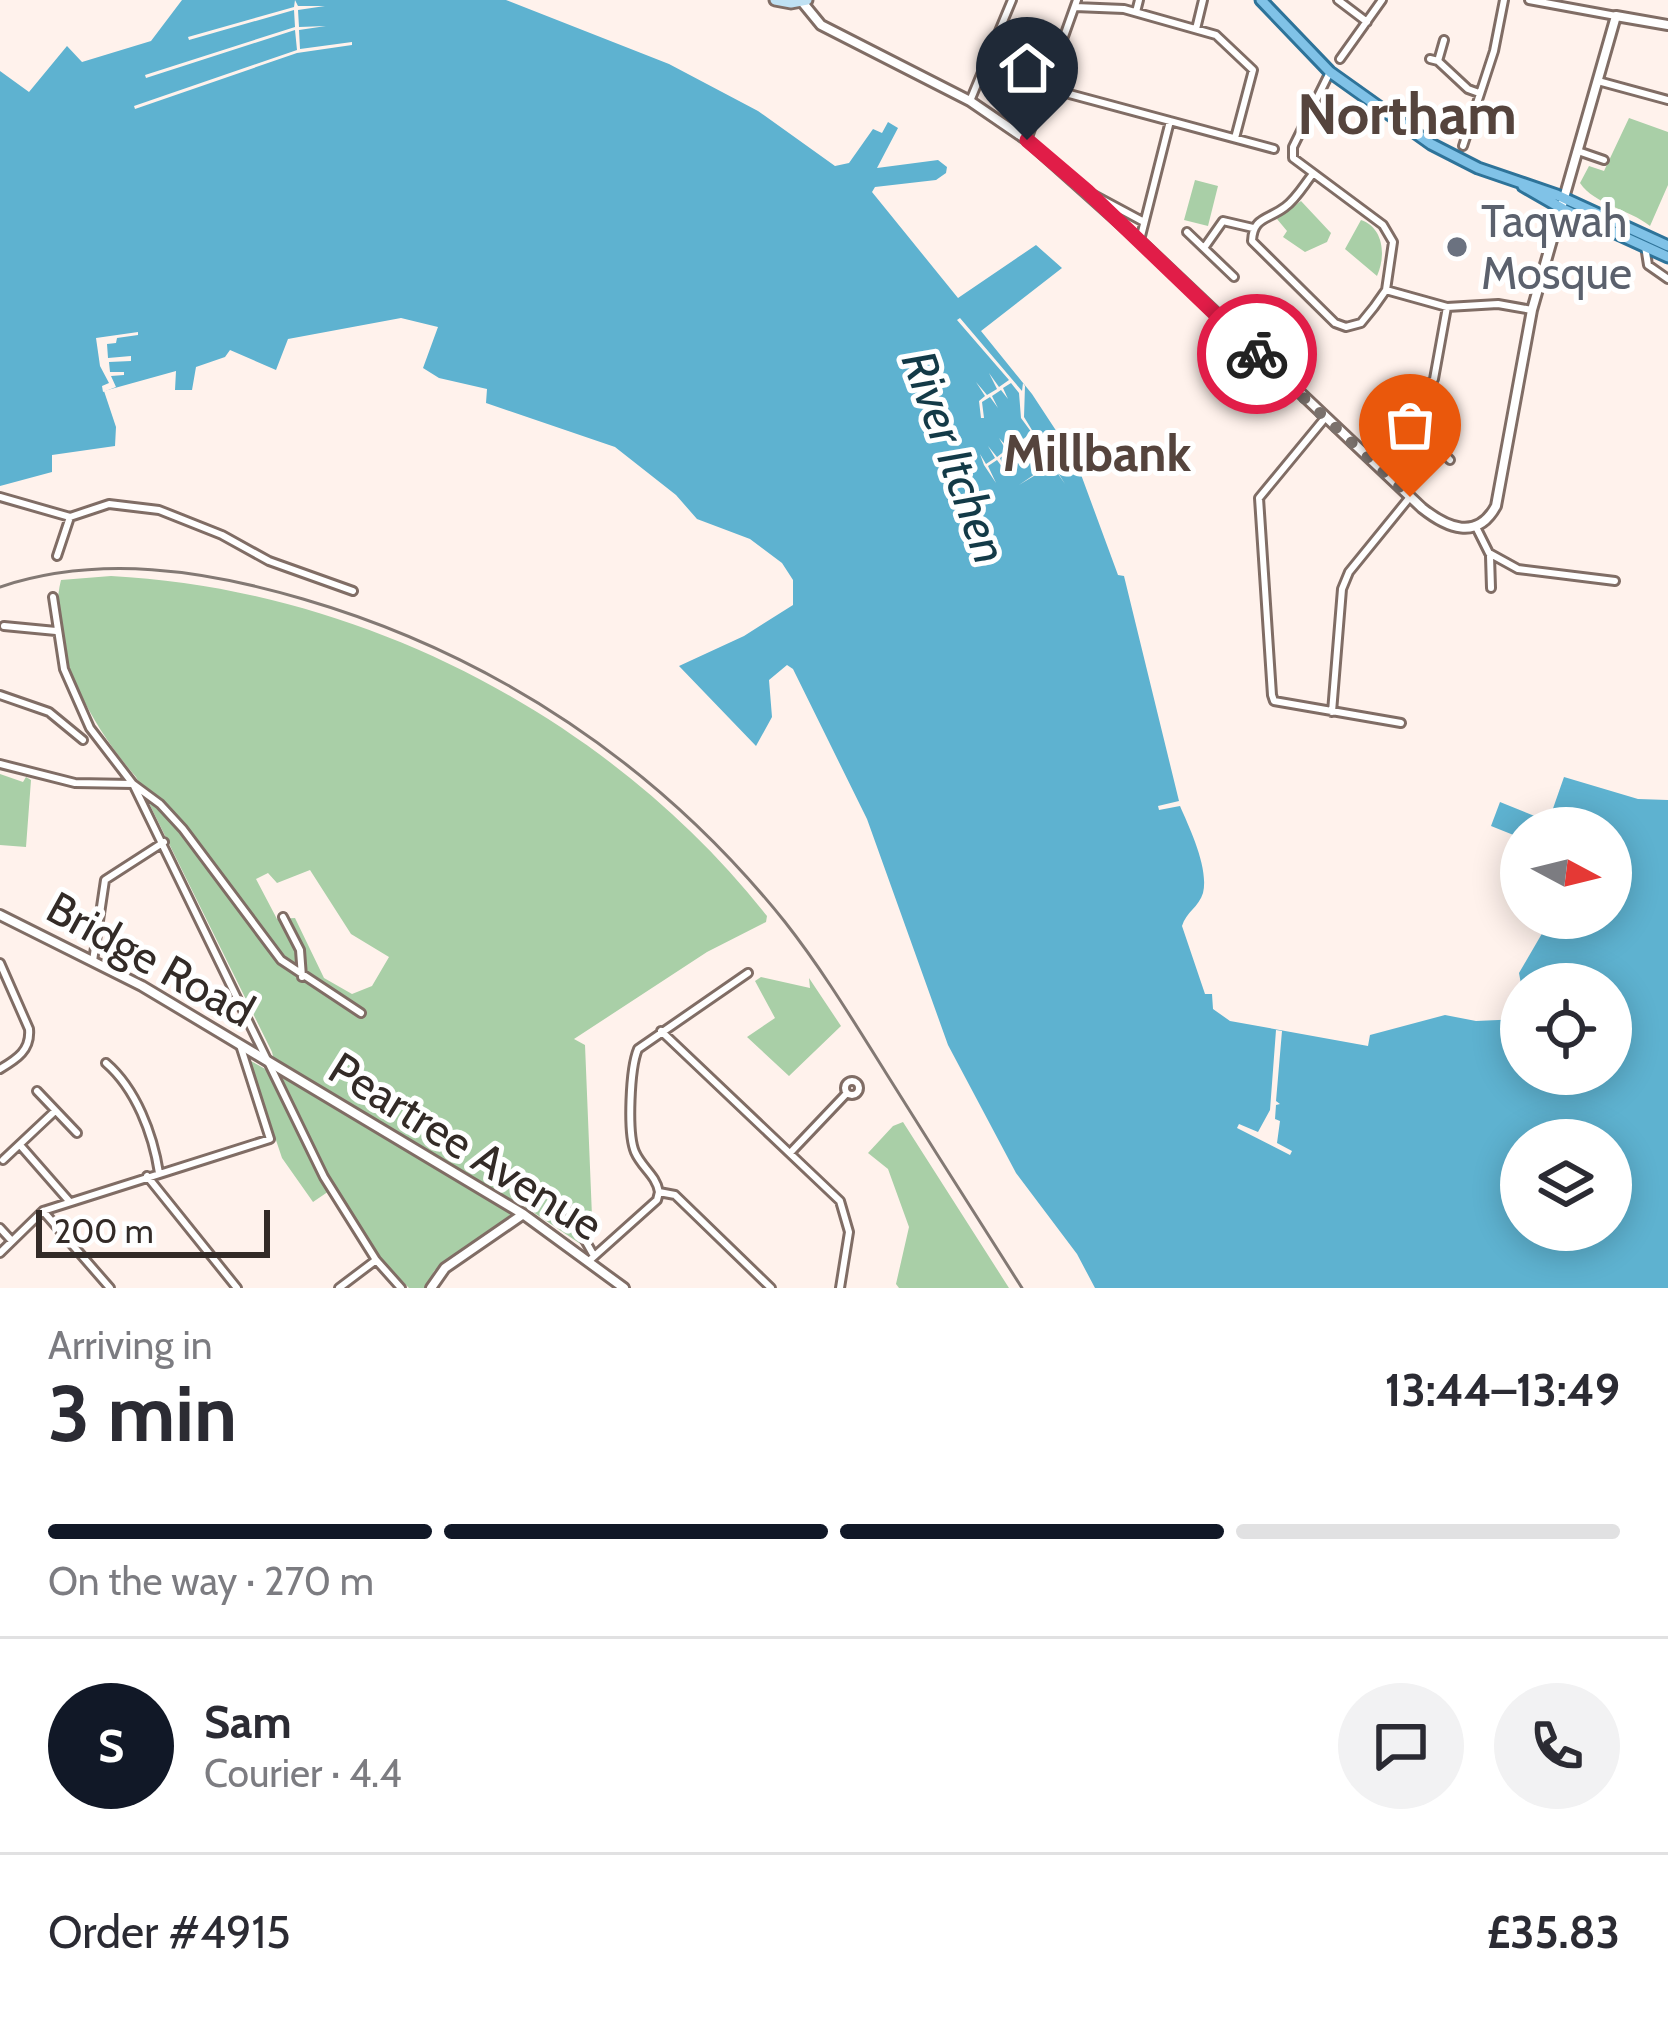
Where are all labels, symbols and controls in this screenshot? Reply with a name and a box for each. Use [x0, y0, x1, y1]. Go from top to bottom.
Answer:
pin [976, 17, 1078, 140]
icon: home [994, 35, 1060, 101]
district label: Northam [1297, 79, 1517, 148]
place label: Taqwah Mosque [1481, 194, 1632, 300]
marker: Taqwah Mosque [1444, 234, 1470, 260]
courier [1197, 294, 1317, 414]
icon: bike [1224, 321, 1290, 387]
water label: River Itchen [890, 343, 1020, 571]
pin [1359, 374, 1461, 497]
icon: bag [1377, 392, 1443, 458]
district label: Millbank [1003, 422, 1191, 484]
north arrow [1500, 807, 1632, 939]
map controls [1500, 807, 1632, 1251]
street label: Bridge Road [38, 880, 264, 1038]
button: locate [1500, 963, 1632, 1095]
street label: Peartree Avenue [320, 1041, 612, 1251]
button: layers [1500, 1119, 1632, 1251]
scale bar [36, 1204, 270, 1257]
text: 200 m [54, 1211, 154, 1251]
text: Arriving in [48, 1321, 212, 1369]
text: 13:44–13:49 [1385, 1363, 1620, 1417]
text: 3 min [48, 1366, 237, 1461]
text: On the way · 270 m [48, 1557, 374, 1605]
button: chat [1338, 1683, 1464, 1809]
button: phone [1494, 1683, 1620, 1809]
text: Sam [204, 1695, 292, 1749]
text: S [98, 1719, 124, 1773]
text: Courier · 4.4 [204, 1749, 402, 1797]
text: Order #4915 [48, 1905, 291, 1959]
text: £35.83 [1487, 1905, 1620, 1959]

